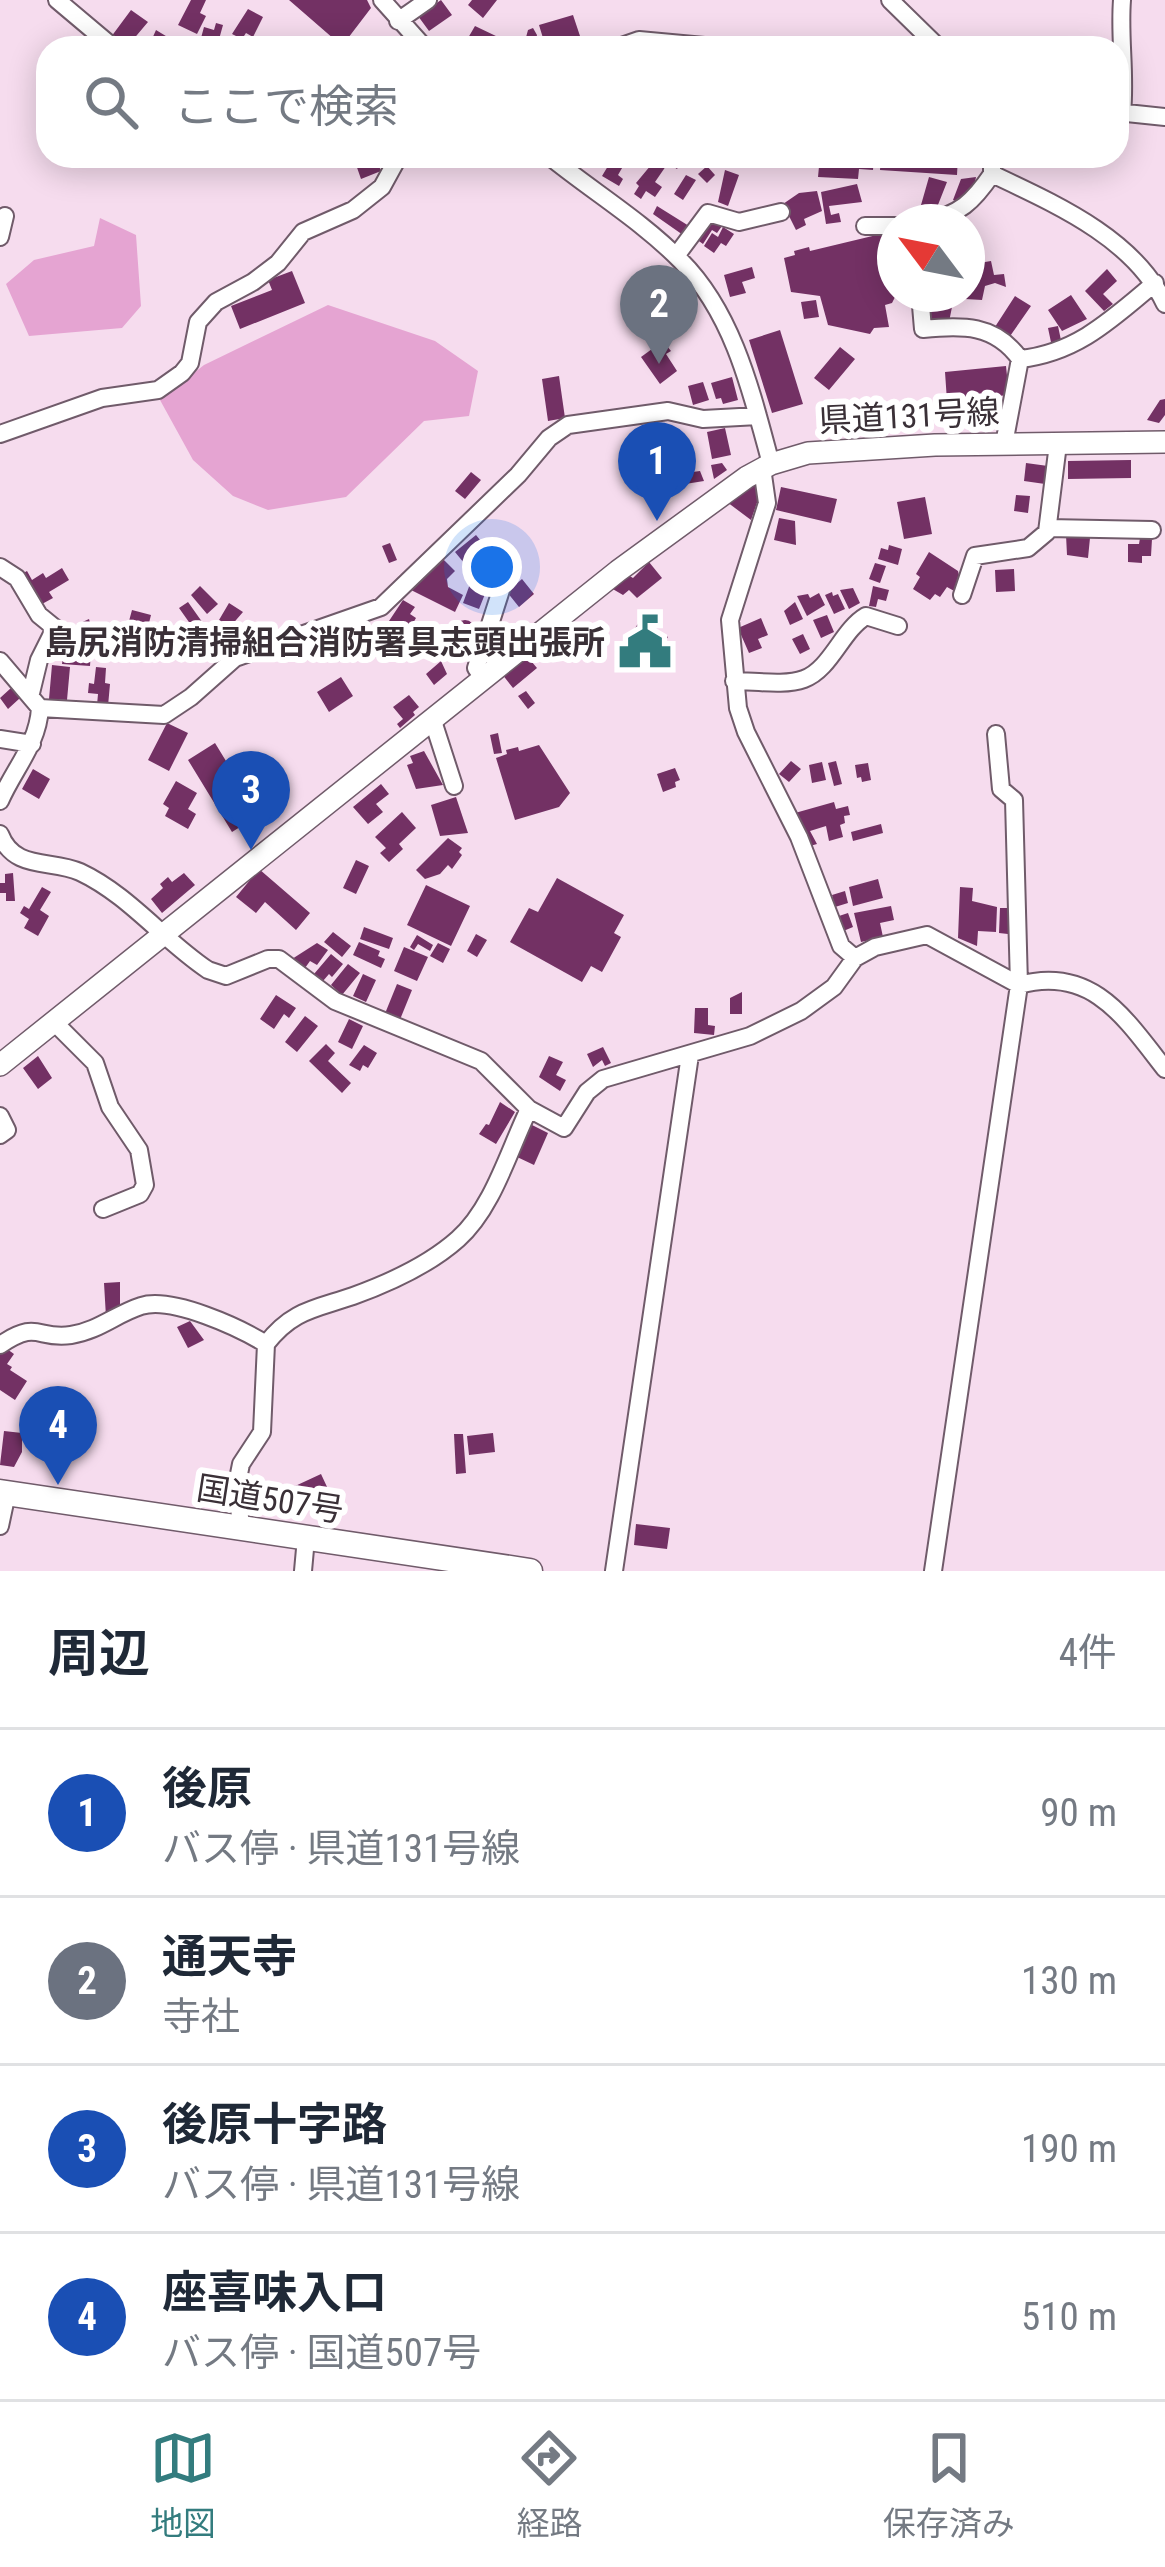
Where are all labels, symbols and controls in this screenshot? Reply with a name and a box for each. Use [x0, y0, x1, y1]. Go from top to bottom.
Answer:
search box [36, 36, 1129, 168]
icon: search [78, 69, 144, 135]
text: ここで検索 [174, 80, 399, 133]
north arrow [877, 204, 985, 312]
pin: 2 [620, 265, 698, 364]
street label: 県道131号線 [818, 392, 1000, 440]
pin: 1 [618, 422, 696, 521]
your location [462, 537, 522, 597]
public building icon: 島尻消防清掃組合消防署具志頭出張所 [616, 613, 674, 671]
place label: 島尻消防清掃組合消防署具志頭出張所 [44, 623, 605, 662]
pin: 3 [212, 751, 290, 850]
pin: 4 [19, 1386, 97, 1485]
street label: 国道507号 [194, 1468, 346, 1530]
text: 周辺 [48, 1624, 150, 1683]
text: 4件 [1059, 1630, 1117, 1676]
text: 後原 [162, 1762, 252, 1815]
text: 1 [77, 1790, 97, 1836]
text: 90 m [1040, 1790, 1117, 1836]
text: バス停 · 県道131号線 [162, 1826, 520, 1872]
text: 通天寺 [162, 1930, 297, 1983]
text: 2 [77, 1958, 97, 2004]
text: 130 m [1021, 1958, 1117, 2004]
text: 寺社 [162, 1994, 240, 2040]
text: 後原十字路 [162, 2098, 387, 2151]
text: 3 [77, 2126, 97, 2172]
text: 190 m [1021, 2126, 1117, 2172]
text: バス停 · 県道131号線 [162, 2162, 520, 2208]
text: 座喜味入口 [162, 2266, 387, 2319]
text: 4 [77, 2294, 97, 2340]
text: 510 m [1021, 2294, 1117, 2340]
text: バス停 · 国道507号 [162, 2330, 481, 2376]
tab: 地図 [150, 2425, 216, 2545]
tab: 経路 [516, 2425, 582, 2545]
tab: 保存済み [883, 2425, 1015, 2545]

